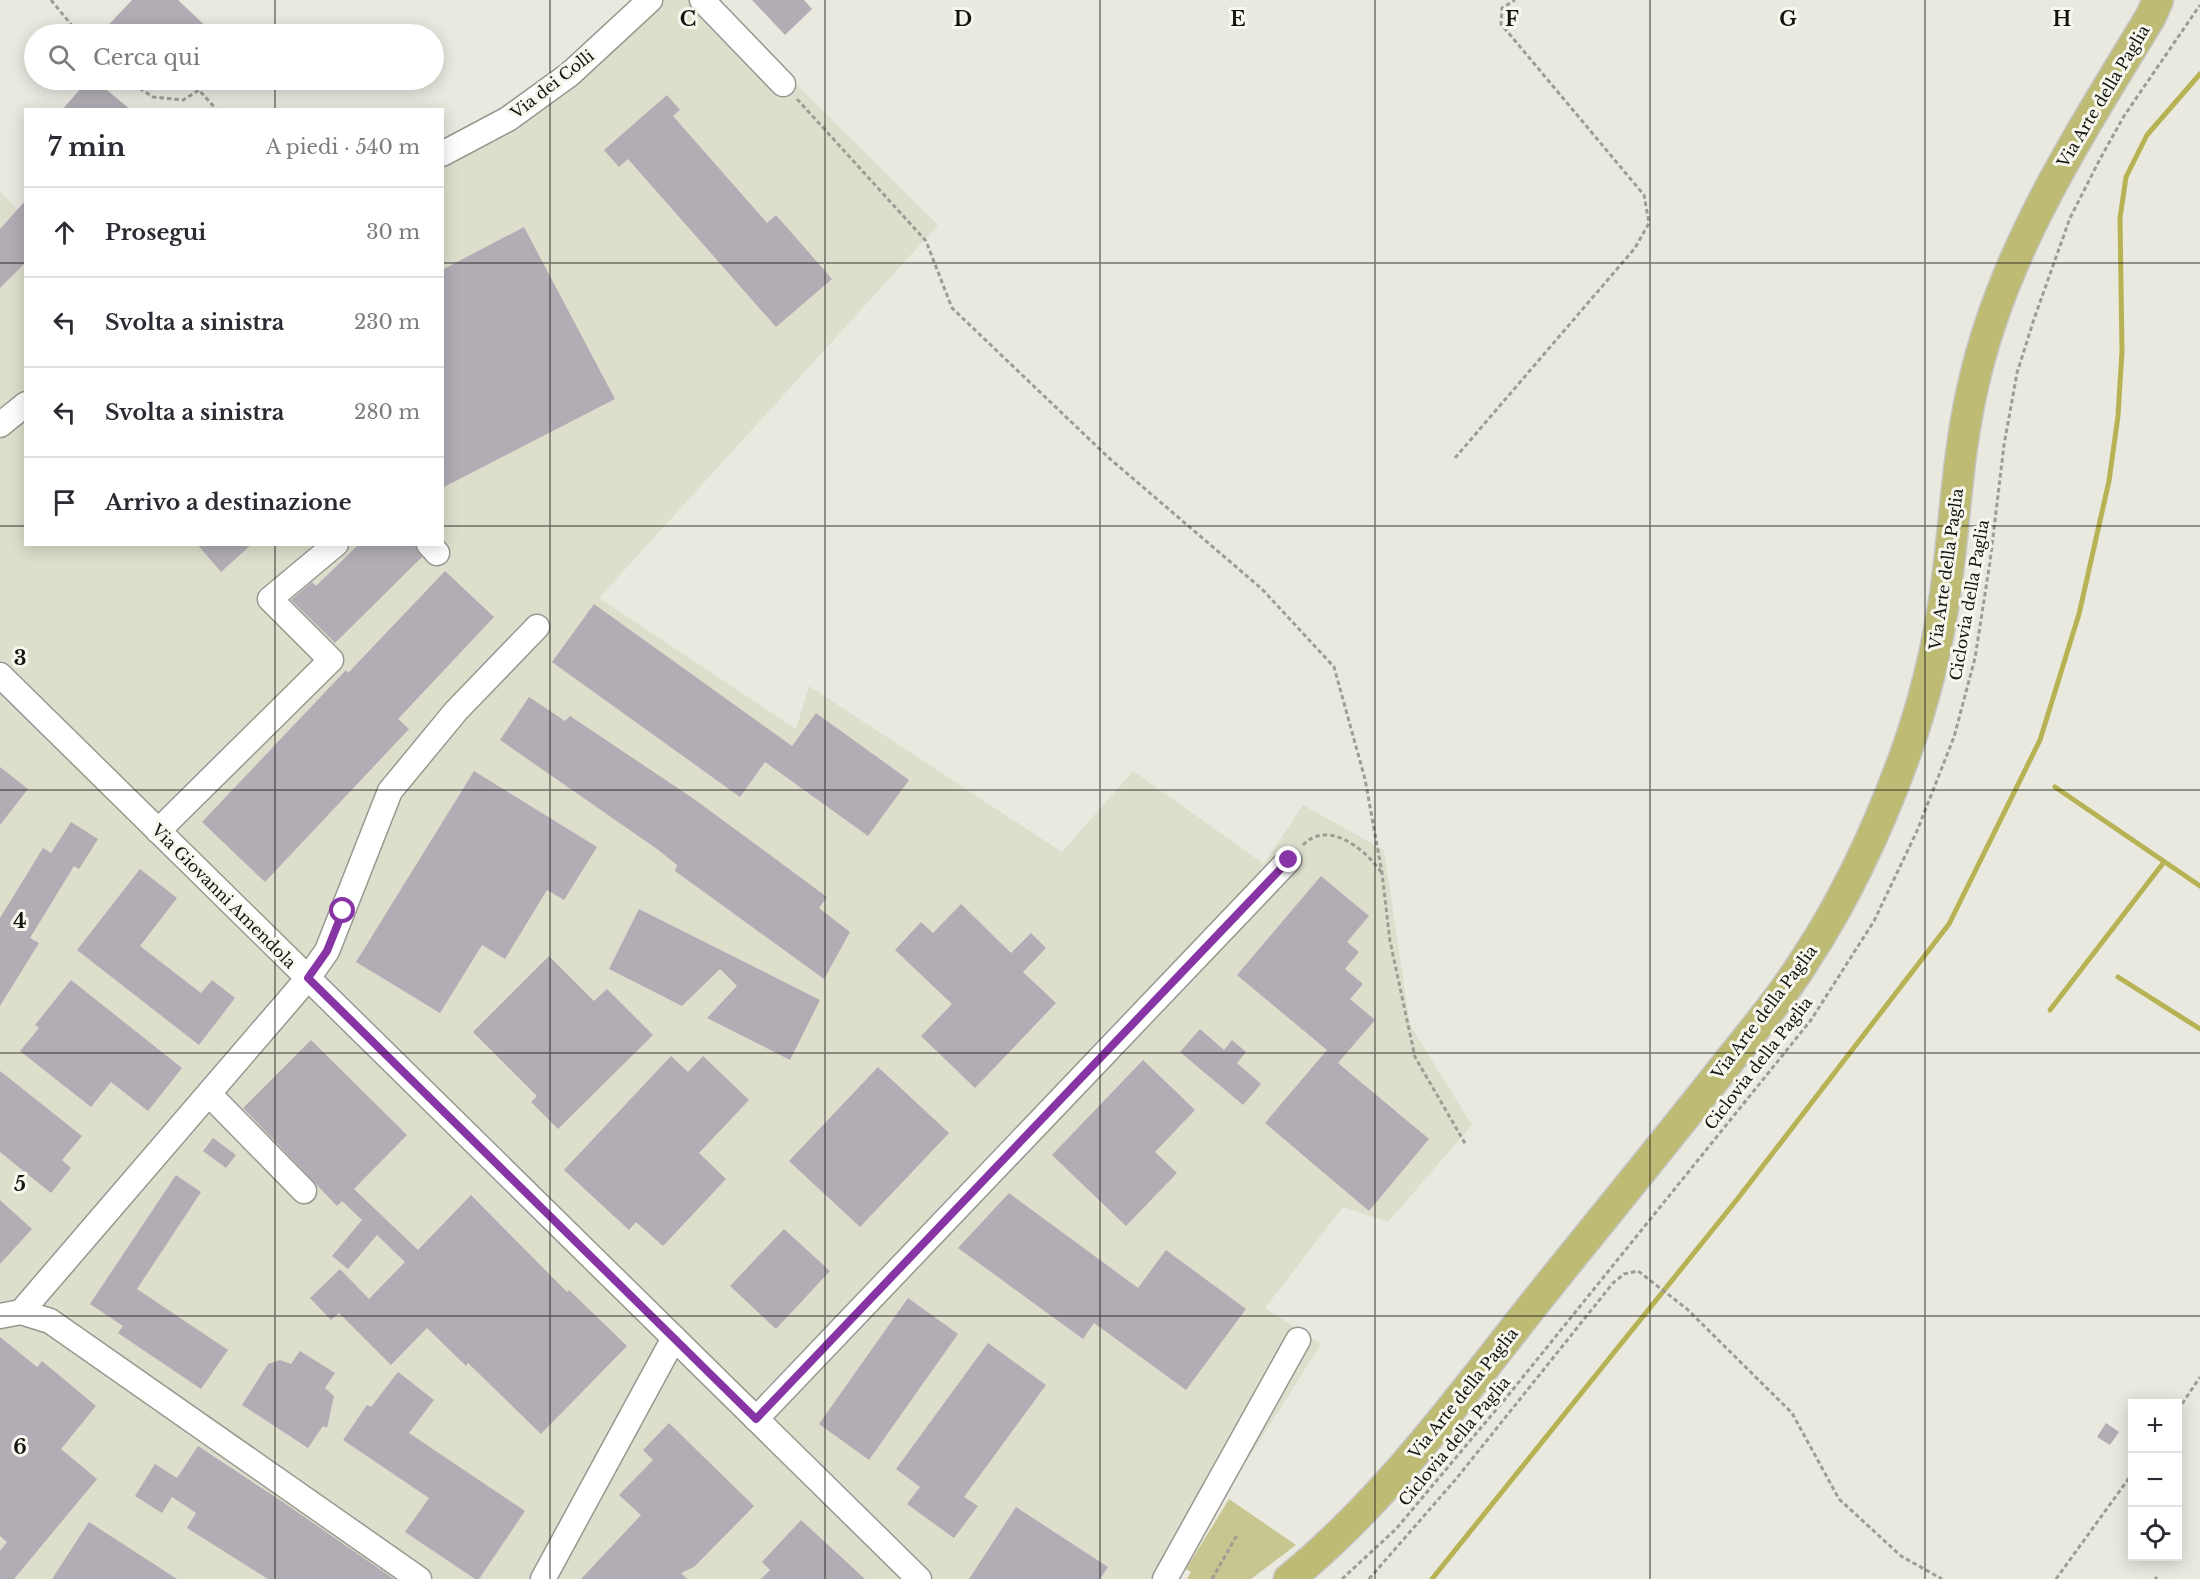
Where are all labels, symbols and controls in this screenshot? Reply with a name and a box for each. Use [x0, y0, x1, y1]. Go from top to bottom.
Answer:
text: C [680, 7, 696, 31]
text: D [954, 7, 972, 31]
text: E [1230, 7, 1246, 31]
text: F [1505, 7, 1519, 31]
text: G [1779, 7, 1797, 31]
text: H [2053, 7, 2072, 31]
street label: Via Arte della Paglia [2052, 21, 2154, 172]
search box [24, 24, 444, 90]
icon: search [45, 41, 78, 74]
text: Cerca qui [93, 44, 200, 71]
street label: Via dei Colli [506, 45, 598, 123]
text: 7 min [48, 131, 125, 163]
text: A piedi · 540 m [266, 135, 420, 159]
icon: ahead [48, 216, 81, 249]
text: Prosegui [105, 219, 206, 246]
text: 30 m [366, 220, 420, 244]
icon: left [48, 306, 81, 339]
text: Svolta a sinistra [105, 309, 284, 336]
text: 230 m [354, 310, 420, 334]
icon: left [48, 396, 81, 429]
text: Svolta a sinistra [105, 399, 284, 426]
text: 280 m [354, 400, 420, 424]
icon: arrive [48, 486, 81, 519]
street label: Via Arte della Paglia [1925, 487, 1967, 652]
text: Arrivo a destinazione [105, 489, 352, 516]
street label: Ciclovia della Paglia [1945, 518, 1993, 682]
text: 3 [14, 646, 26, 670]
street label: Via Giovanni Amendola [147, 819, 300, 972]
route end [1275, 846, 1301, 872]
route start [329, 897, 355, 923]
text: 4 [13, 909, 27, 933]
street label: Via Arte della Paglia [1706, 941, 1821, 1084]
street label: Ciclovia della Paglia [1700, 992, 1816, 1133]
text: 5 [14, 1172, 26, 1196]
street label: Via Arte della Paglia [1403, 1323, 1522, 1463]
street label: Ciclovia della Paglia [1394, 1372, 1514, 1510]
map controls [2128, 1399, 2182, 1561]
button: + [2128, 1399, 2182, 1453]
text: 6 [13, 1435, 27, 1459]
button: − [2128, 1453, 2182, 1507]
button: locate [2128, 1507, 2182, 1561]

